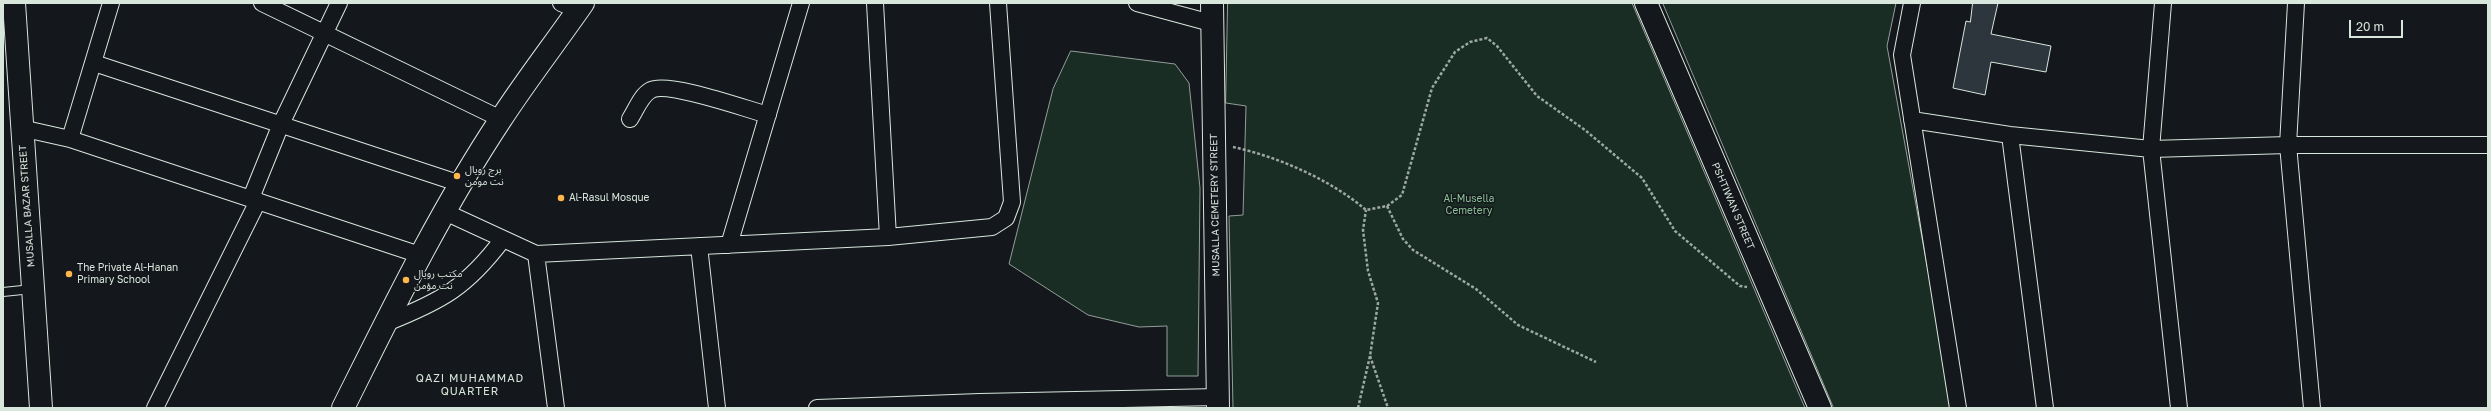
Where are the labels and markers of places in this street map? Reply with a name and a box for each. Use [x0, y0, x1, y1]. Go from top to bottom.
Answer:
place label: برج رويال نت مومن [465, 164, 504, 188]
marker: برج رويال نت مومن [452, 171, 462, 181]
place label: Al-Rasul Mosque [569, 192, 649, 204]
marker: Al-Rasul Mosque [556, 193, 566, 203]
place label: The Private Al-Hanan Primary School [77, 262, 178, 286]
place label: مكتب رويال نت مؤمن [414, 268, 462, 292]
marker: The Private Al-Hanan Primary School [64, 269, 74, 279]
marker: مكتب رويال نت مؤمن [401, 275, 411, 285]

